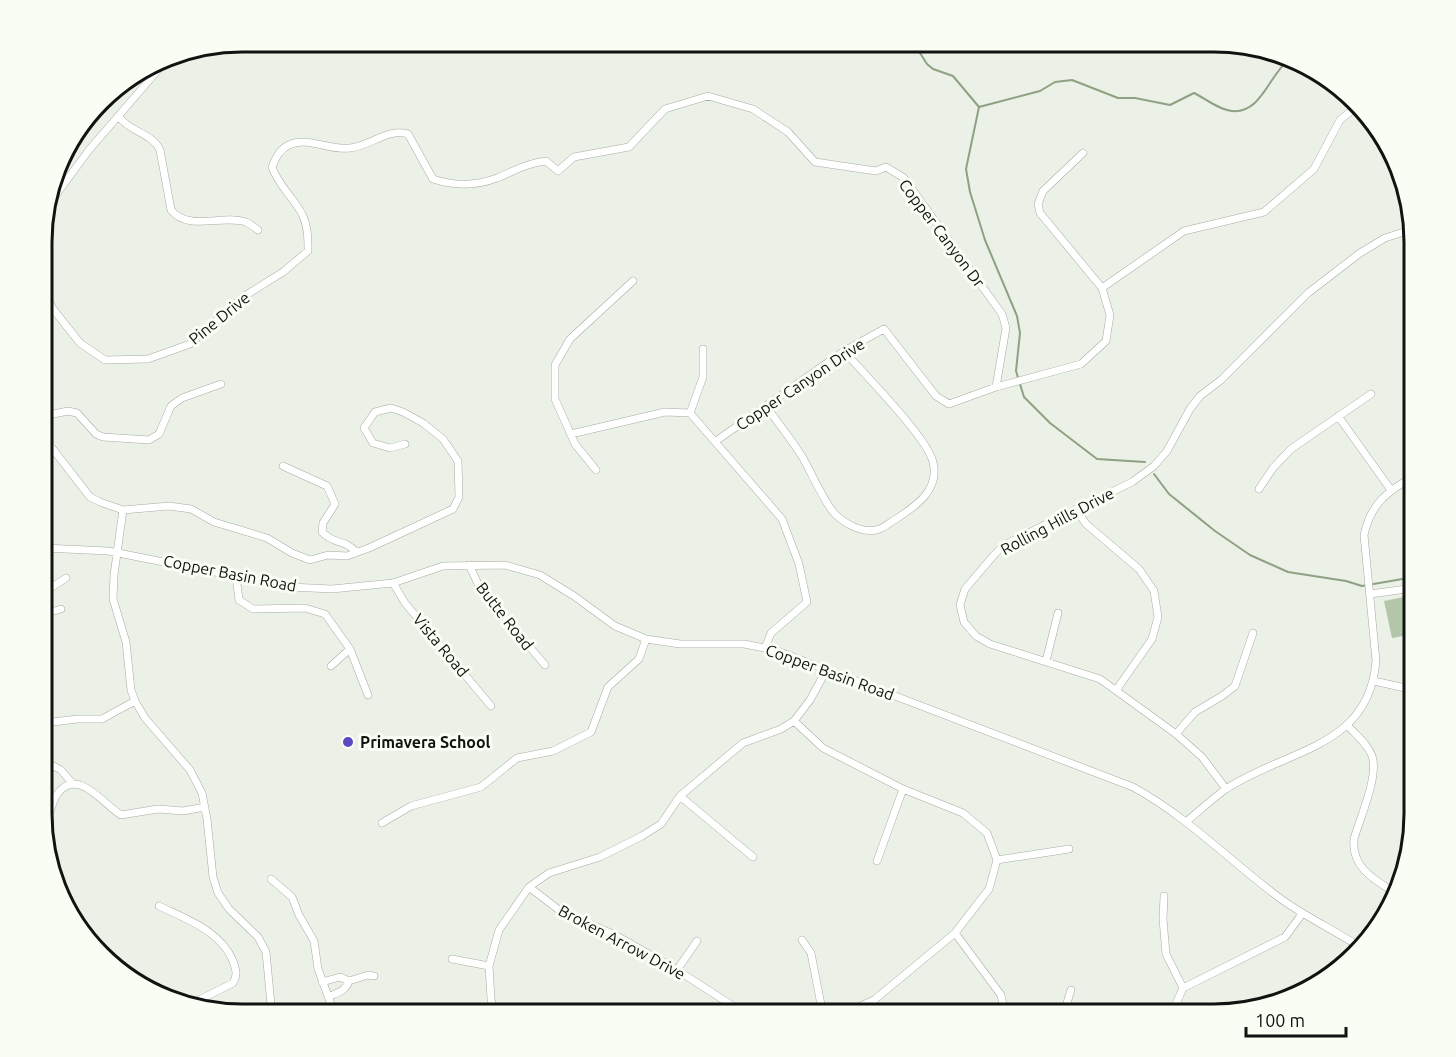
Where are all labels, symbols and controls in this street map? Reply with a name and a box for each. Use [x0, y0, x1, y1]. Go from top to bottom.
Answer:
street label: Copper Canyon Dr [895, 175, 989, 291]
street label: Pine Drive [185, 288, 253, 348]
street label: Copper Canyon Drive [732, 334, 868, 434]
street label: Rolling Hills Drive [997, 484, 1117, 558]
street label: Copper Basin Road [162, 551, 298, 595]
street label: Butte Road [473, 578, 537, 654]
street label: Vista Road [410, 610, 472, 680]
street label: Copper Basin Road [763, 640, 897, 704]
place label: Primavera School [360, 733, 491, 751]
marker: Primavera School [341, 735, 355, 749]
street label: Broken Arrow Drive [556, 901, 688, 983]
scale bar [1246, 1000, 1346, 1038]
text: 100 m [1255, 1010, 1305, 1030]

